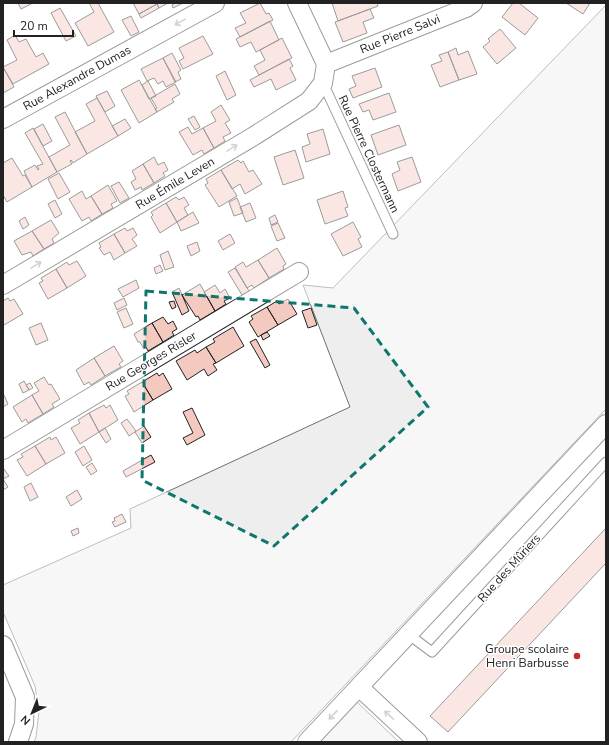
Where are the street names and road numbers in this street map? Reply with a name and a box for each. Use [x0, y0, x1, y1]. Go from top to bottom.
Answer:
street label: Rue Pierre Salvi [358, 11, 442, 57]
street label: Rue Alexandre Dumas [20, 42, 134, 114]
street label: Rue Pierre Clostermann [335, 93, 403, 215]
street label: Rue Émile Leven [133, 153, 217, 213]
street label: Rue Georges Risler [103, 327, 200, 394]
street label: Rue des Mûriers [474, 530, 544, 606]

